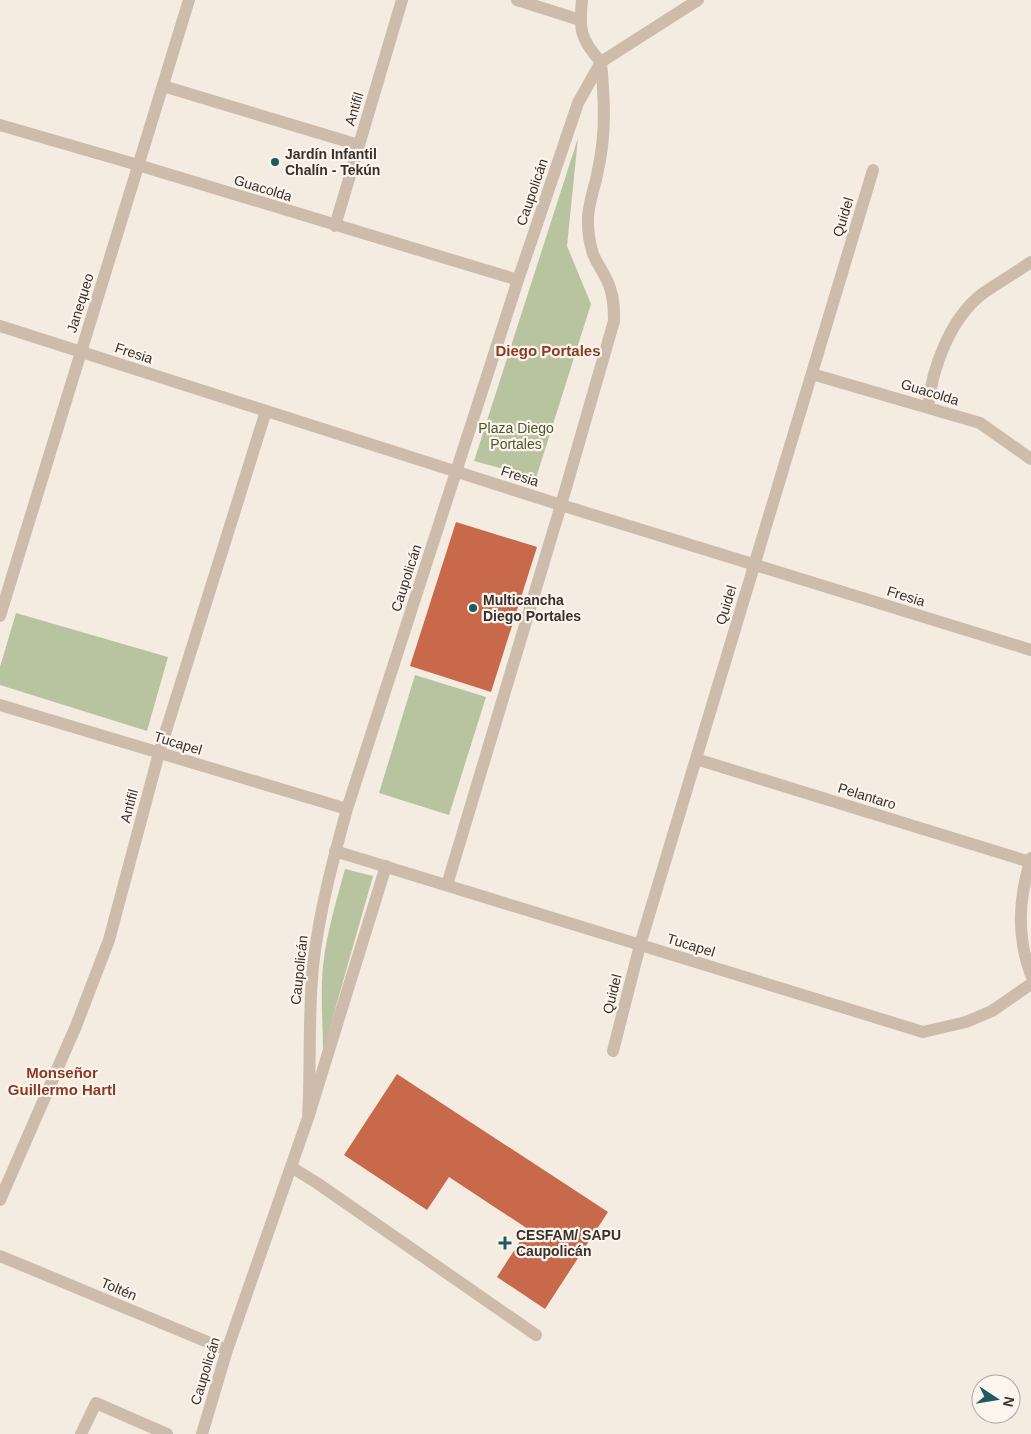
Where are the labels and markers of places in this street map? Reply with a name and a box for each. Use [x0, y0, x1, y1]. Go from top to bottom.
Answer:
place label: Jardín Infantil Chalín - Tekún [285, 146, 380, 178]
marker: Jardín Infantil Chalín - Tekún [269, 156, 281, 168]
place label: Multicancha Diego Portales [483, 592, 581, 624]
marker: Multicancha Diego Portales [467, 602, 479, 614]
place label: CESFAM/ SAPU Caupolicán [516, 1227, 621, 1259]
marker: CESFAM/ SAPU Caupolicán [498, 1236, 512, 1250]

